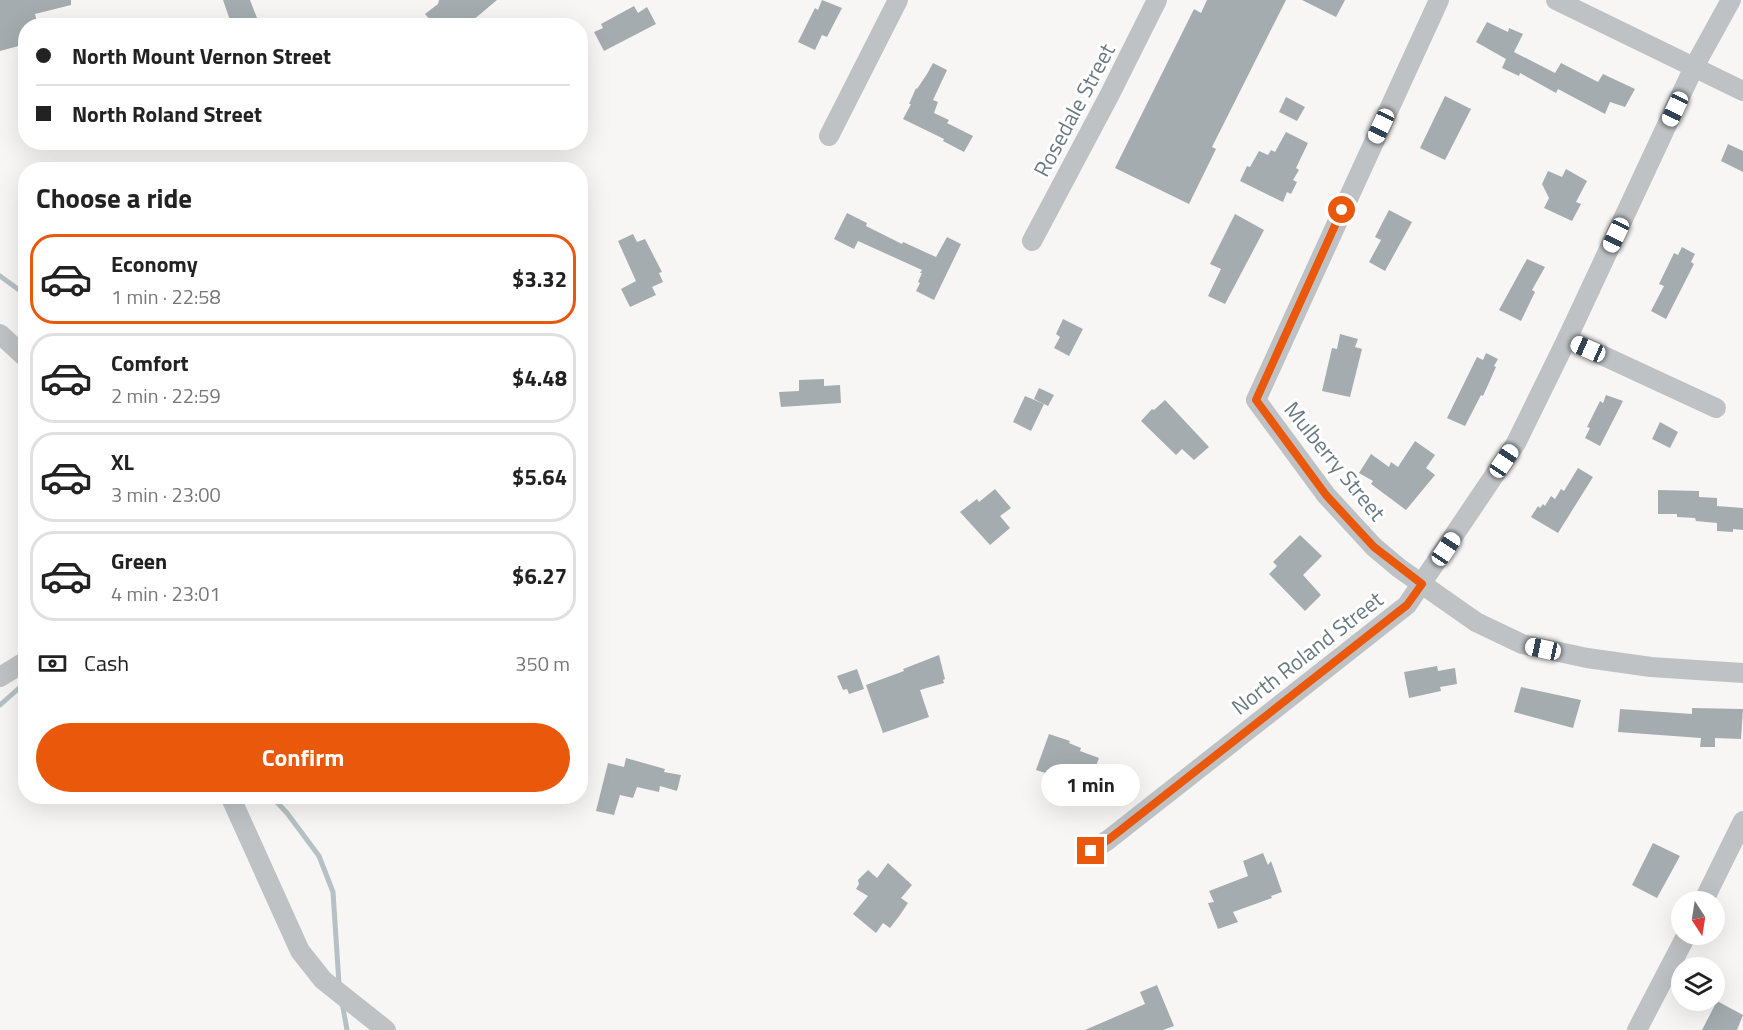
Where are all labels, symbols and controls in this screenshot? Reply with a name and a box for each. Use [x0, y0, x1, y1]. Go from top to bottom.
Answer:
street label: Rosedale Street [1025, 37, 1124, 183]
text: North Mount Vernon Street [72, 39, 331, 73]
car [1659, 89, 1691, 129]
text: North Roland Street [72, 97, 262, 131]
car [1365, 106, 1397, 146]
text: Choose a ride [36, 177, 192, 218]
route start [1328, 196, 1355, 223]
car [1600, 215, 1632, 255]
text: Economy [111, 247, 198, 281]
icon: car [39, 252, 93, 306]
text: $3.32 [512, 262, 567, 296]
text: 1 min · 22:58 [111, 281, 221, 312]
car [1568, 333, 1608, 365]
text: Comfort [111, 346, 189, 380]
icon: car [39, 351, 93, 405]
text: $4.48 [512, 361, 567, 395]
text: 2 min · 22:59 [111, 380, 221, 411]
street label: Mulberry Street [1276, 394, 1394, 528]
car [1486, 441, 1522, 481]
text: XL [111, 445, 134, 479]
icon: car [39, 450, 93, 504]
text: $5.64 [512, 460, 567, 494]
text: 3 min · 23:00 [111, 479, 221, 510]
car [1428, 529, 1464, 569]
text: Green [111, 544, 167, 578]
icon: car [39, 549, 93, 603]
text: $6.27 [512, 559, 567, 593]
text: 4 min · 23:01 [111, 578, 221, 609]
street label: North Roland Street [1224, 583, 1390, 723]
car [1524, 636, 1562, 662]
text: Cash [84, 646, 129, 680]
icon: cash [36, 647, 69, 680]
text: 350 m [515, 648, 570, 679]
button: Confirm [36, 723, 570, 792]
callout: 1 min [1042, 764, 1140, 806]
text: 1 min [1066, 769, 1115, 800]
route end [1077, 837, 1104, 864]
north arrow [1671, 891, 1725, 945]
map controls [1671, 891, 1725, 1011]
button: layers [1671, 957, 1725, 1011]

